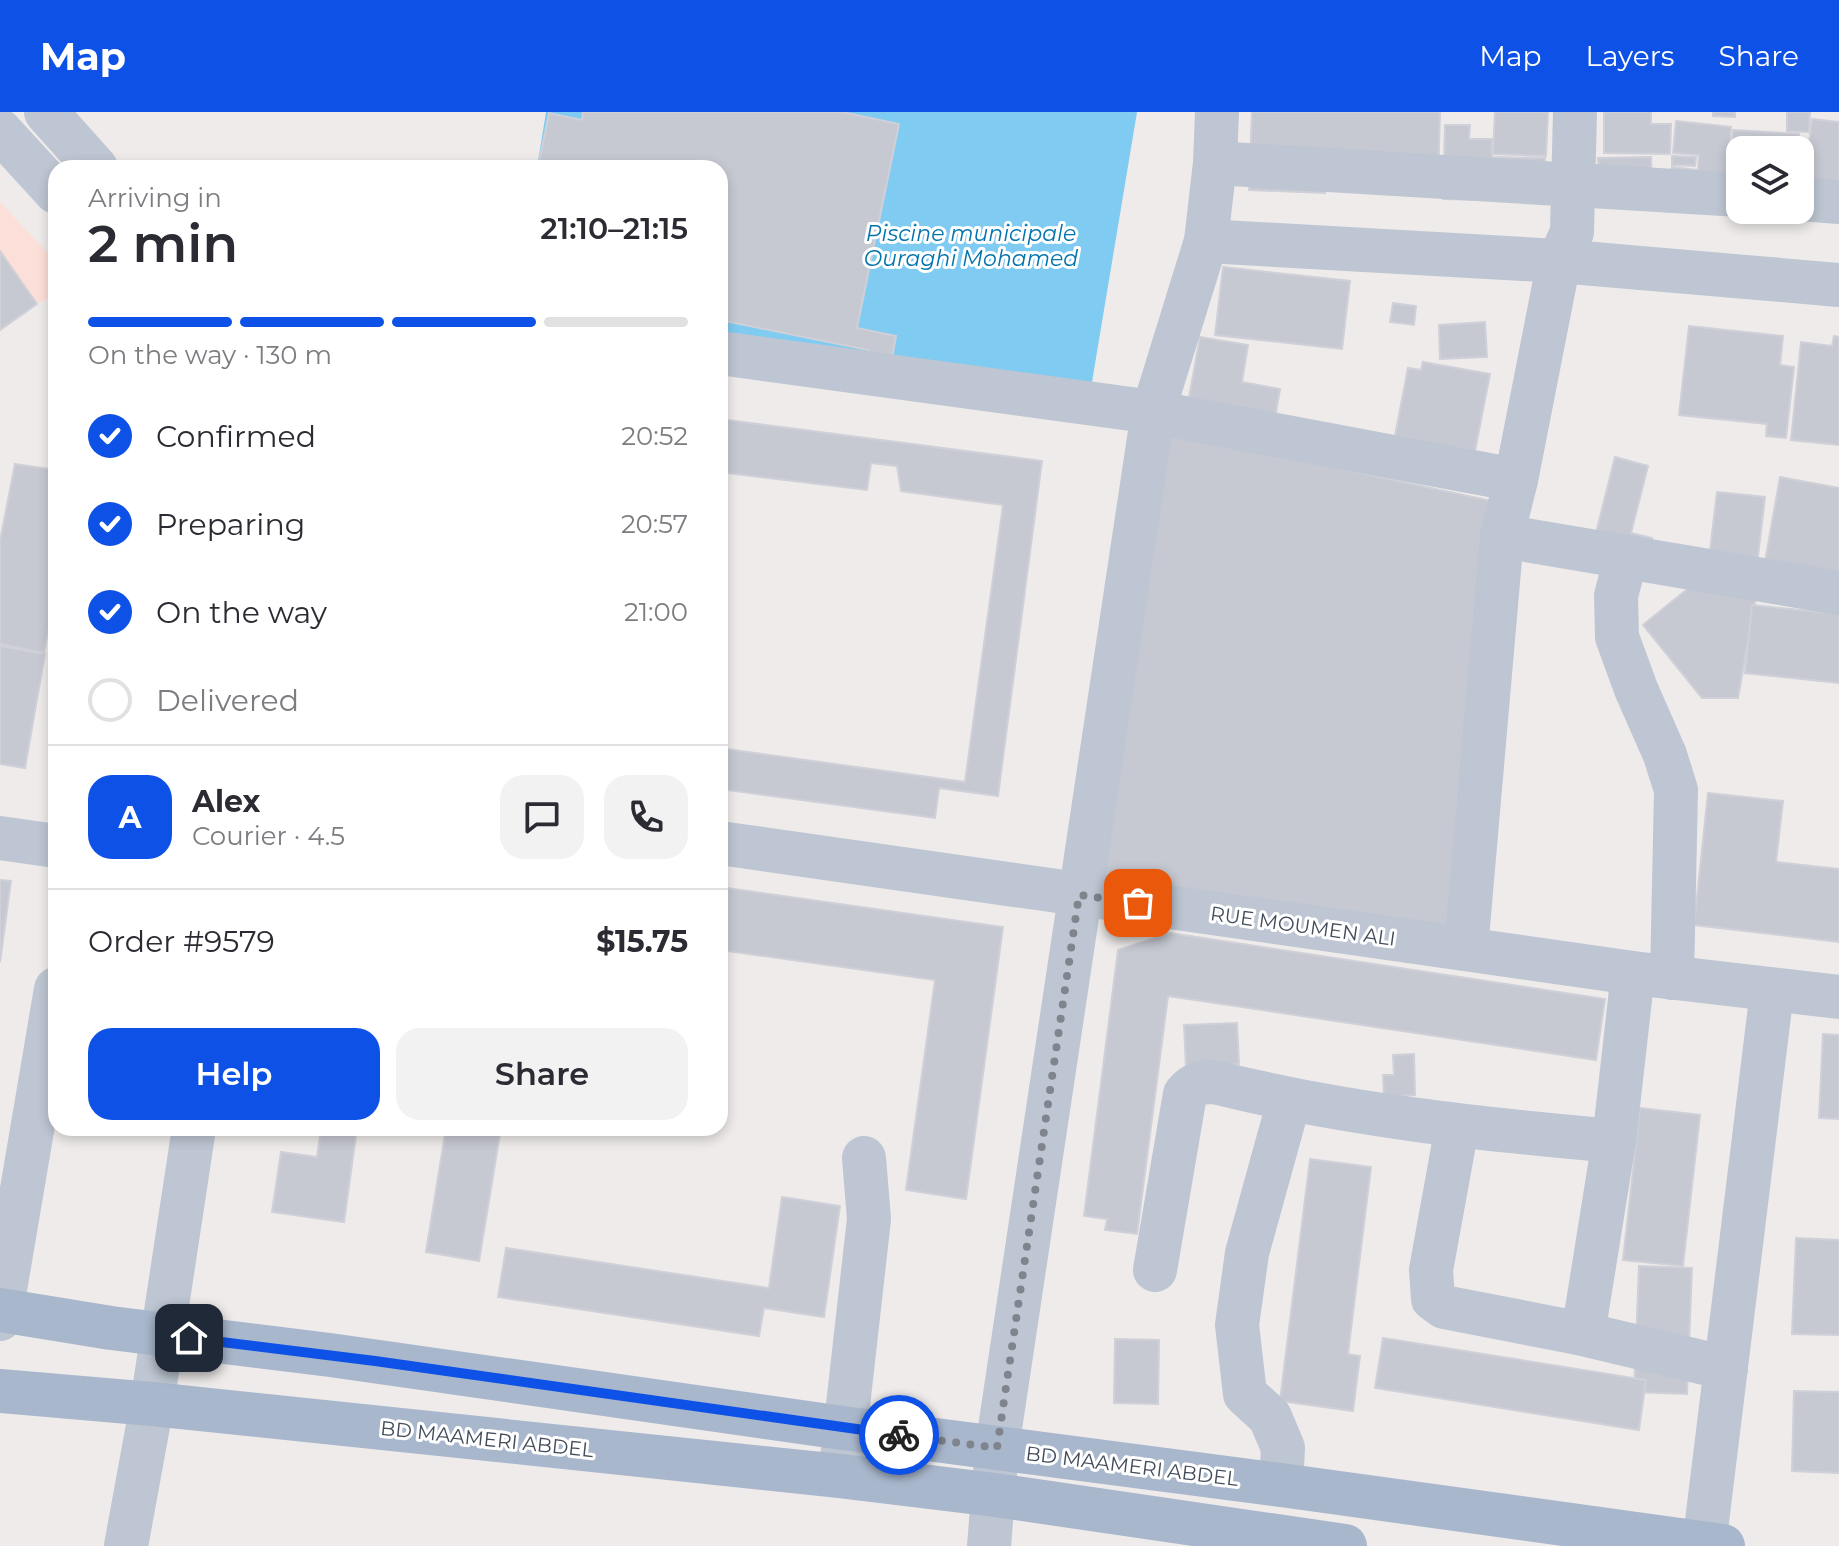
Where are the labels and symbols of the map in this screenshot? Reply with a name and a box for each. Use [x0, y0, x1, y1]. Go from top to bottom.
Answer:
water label: Piscine municipale Ouraghi Mohamed [864, 220, 1078, 272]
pin [1104, 869, 1172, 937]
street label: RUE MOUMEN ALI [1209, 901, 1397, 951]
pin [155, 1304, 223, 1372]
courier [859, 1395, 939, 1475]
street label: BD MAAMERI ABDEL [379, 1416, 595, 1462]
street label: BD MAAMERI ABDEL [1024, 1441, 1240, 1491]

